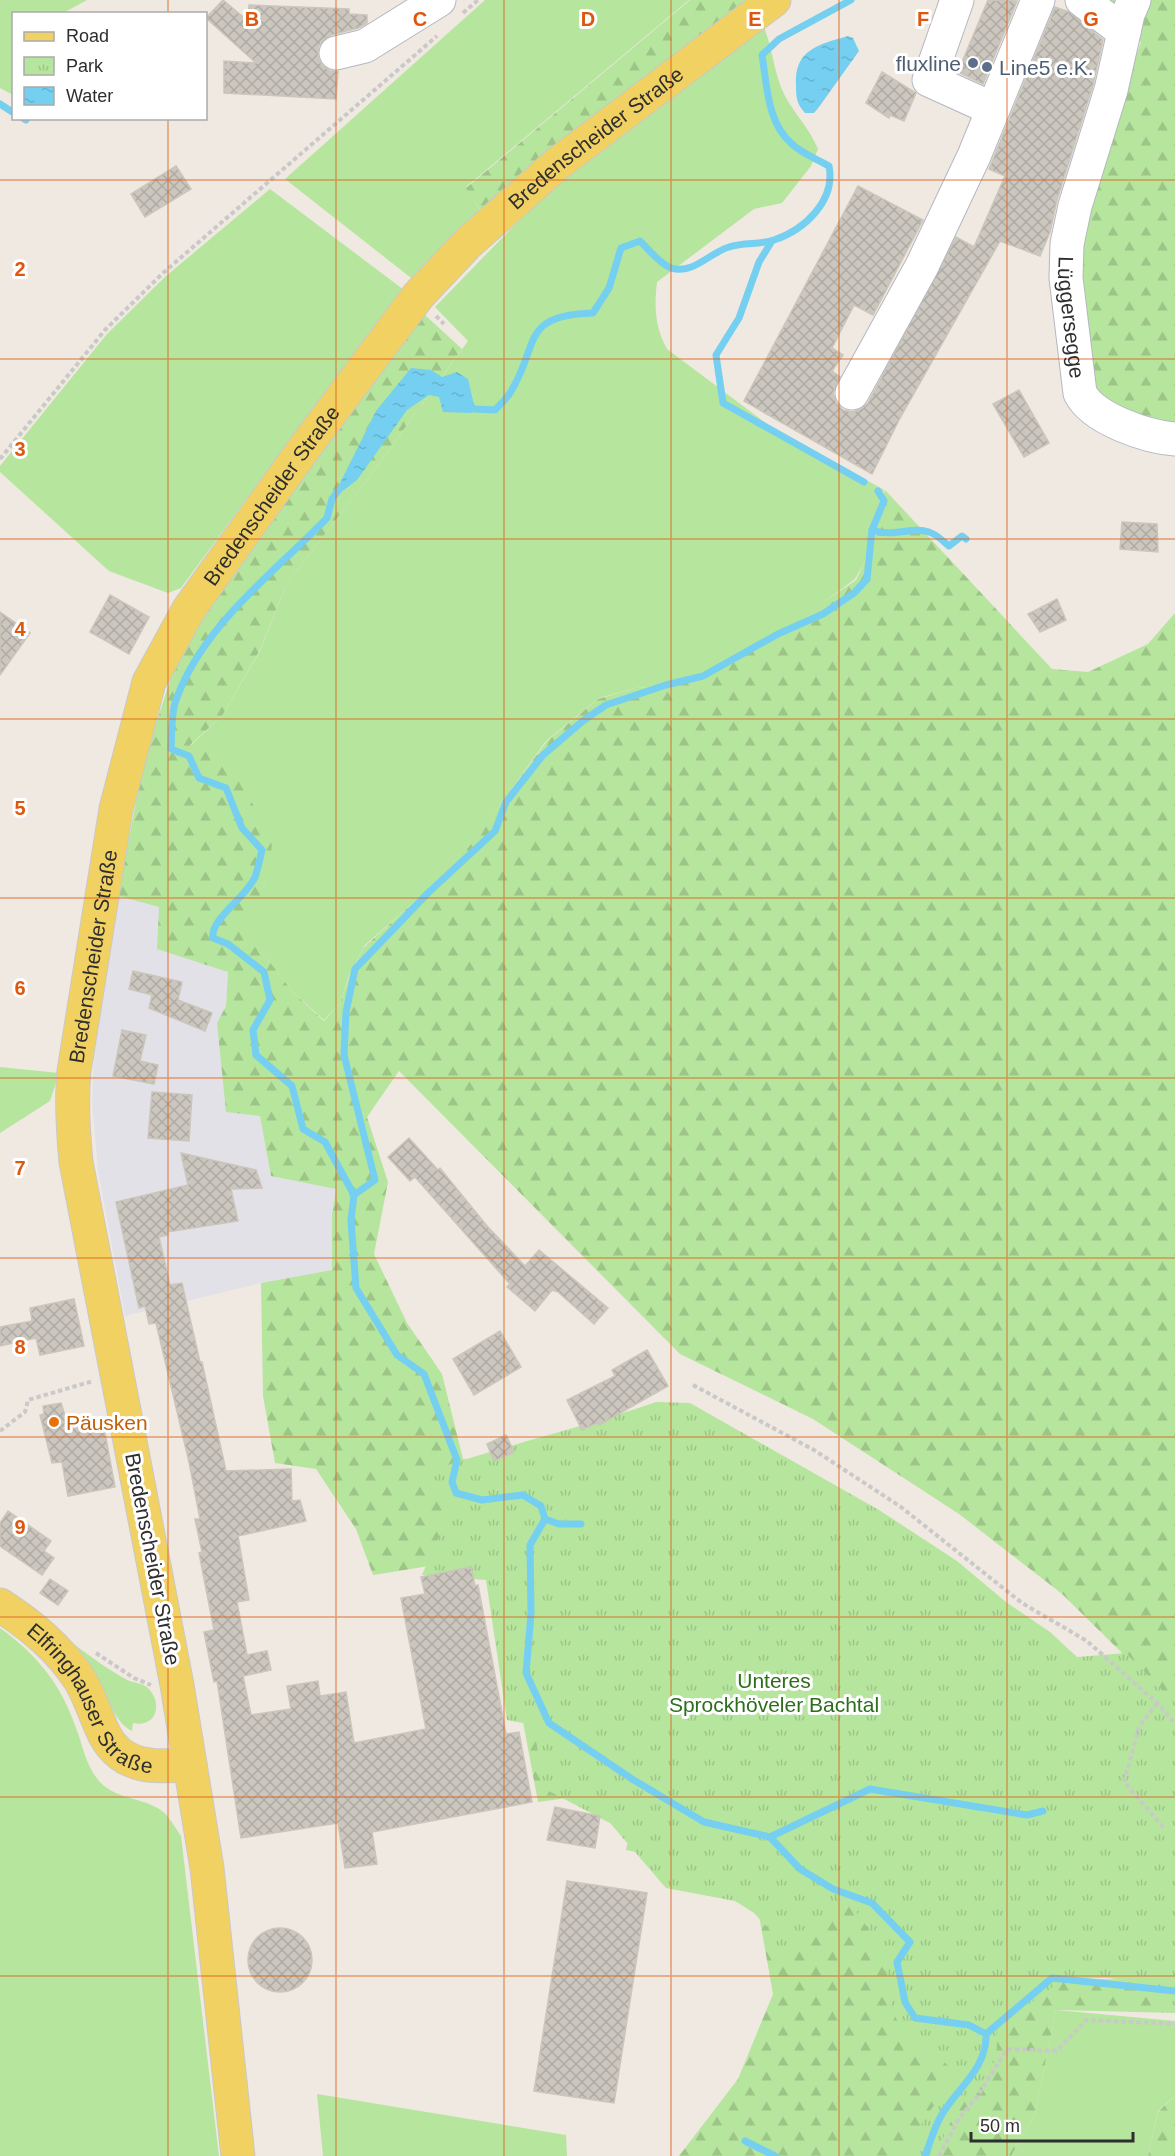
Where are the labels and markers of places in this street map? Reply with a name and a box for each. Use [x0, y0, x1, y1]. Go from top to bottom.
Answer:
place label: fluxline [896, 52, 961, 75]
marker: fluxline [966, 56, 980, 70]
place label: Line5 e.K. [999, 56, 1094, 79]
marker: Line5 e.K. [980, 60, 994, 74]
place label: Päusken [66, 1411, 148, 1434]
marker: Päusken [47, 1415, 61, 1429]

